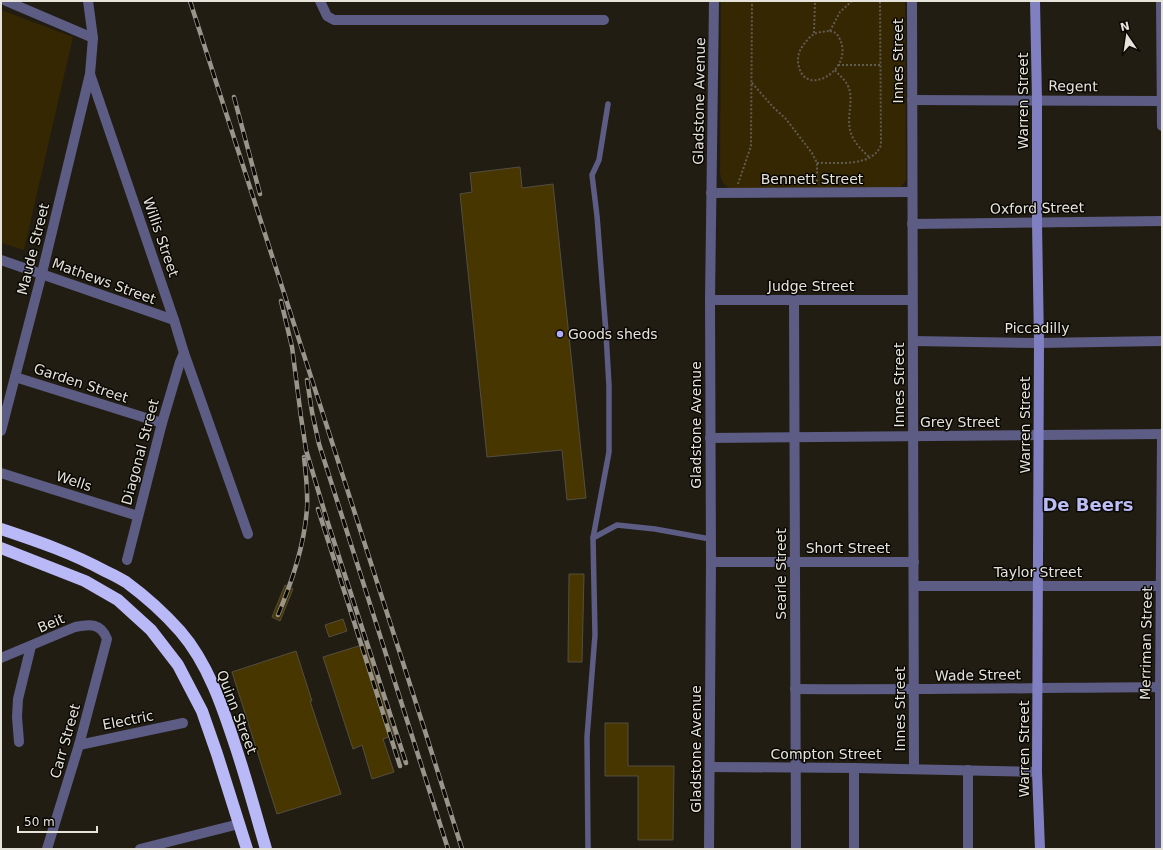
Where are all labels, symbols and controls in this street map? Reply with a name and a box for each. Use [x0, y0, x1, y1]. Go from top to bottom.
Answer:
north arrow [1107, 16, 1147, 56]
street label: Innes Street [890, 18, 906, 103]
text: N [1119, 19, 1131, 34]
street label: Gladstone Avenue [690, 37, 708, 165]
street label: Warren Street [1015, 52, 1031, 149]
street label: Regent [1048, 78, 1098, 94]
street label: Bennett Street [761, 171, 864, 187]
street label: Willis Street [140, 195, 182, 279]
street label: Oxford Street [990, 199, 1085, 217]
street label: Maude Street [14, 201, 52, 297]
street label: Mathews Street [50, 255, 159, 307]
street label: Judge Street [767, 278, 855, 294]
street label: Piccadilly [1005, 320, 1069, 336]
place label: Goods sheds [568, 326, 658, 342]
marker: Goods sheds [555, 329, 565, 339]
street label: Innes Street [891, 342, 907, 427]
street label: Garden Street [32, 360, 131, 406]
street label: Gladstone Avenue [688, 361, 704, 489]
street label: Warren Street [1017, 376, 1033, 473]
street label: Diagonal Street [118, 397, 162, 507]
street label: Grey Street [920, 414, 1001, 430]
street label: Wells [54, 468, 94, 494]
district label: De Beers [1042, 494, 1134, 515]
street label: Searle Street [773, 528, 789, 620]
street label: Short Street [806, 540, 891, 556]
street label: Taylor Street [993, 564, 1083, 580]
street label: Merriman Street [1137, 585, 1155, 700]
street label: Beit [35, 610, 67, 636]
street label: Innes Street [892, 666, 908, 751]
street label: Wade Street [935, 666, 1022, 684]
street label: Quinn Street [214, 668, 261, 757]
street label: Gladstone Avenue [688, 685, 704, 813]
street label: Warren Street [1016, 700, 1032, 797]
street label: Carr Street [47, 701, 83, 780]
street label: Electric [101, 707, 155, 733]
street label: Compton Street [771, 746, 882, 762]
scale bar [18, 808, 97, 834]
text: 50 m [24, 815, 55, 829]

